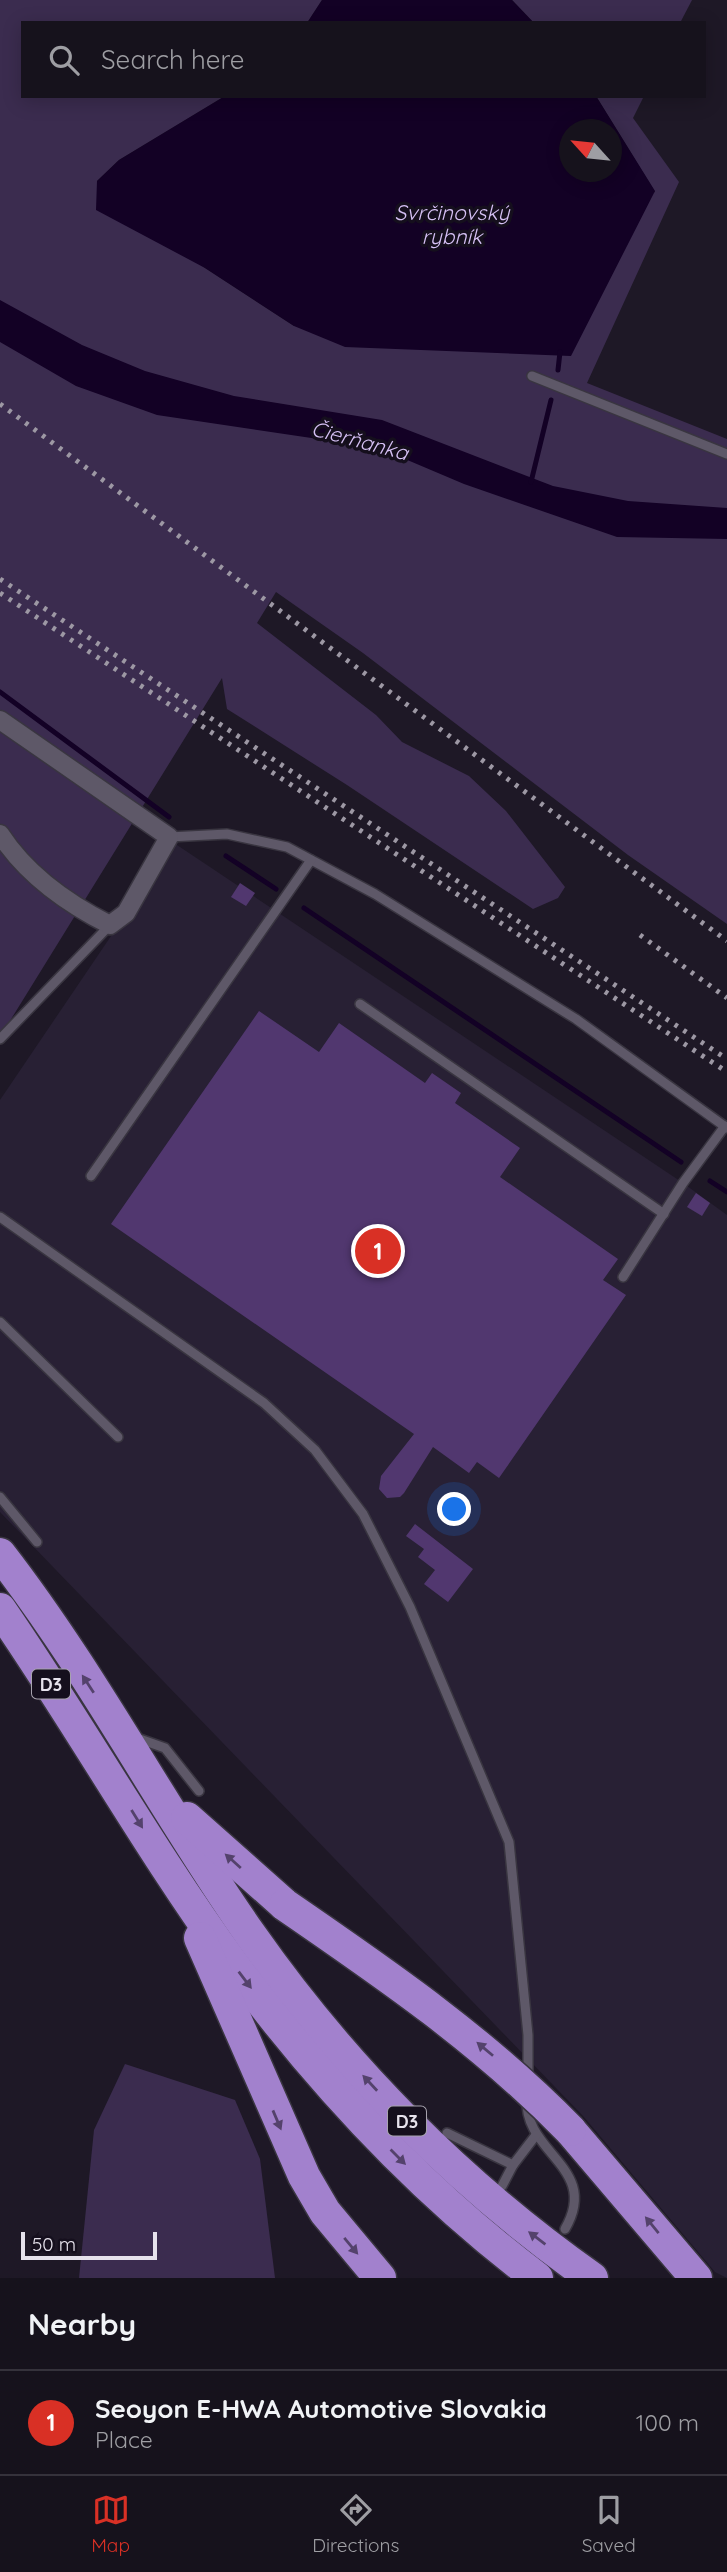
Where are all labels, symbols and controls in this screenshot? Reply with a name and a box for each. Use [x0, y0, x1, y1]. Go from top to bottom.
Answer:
search box [21, 21, 706, 98]
icon: search [45, 41, 83, 79]
text: Search here [101, 43, 245, 76]
north arrow [559, 119, 622, 182]
water label: Svrčinovský rybník [394, 199, 511, 249]
water label: Čierňanka [309, 415, 412, 466]
pin: 1 [355, 1225, 401, 1277]
your location [437, 1492, 471, 1526]
road number: D3 [32, 1670, 70, 1699]
one-way arrow [82, 1675, 95, 1694]
one-way arrow [130, 1809, 143, 1828]
one-way arrow [224, 1853, 242, 1869]
one-way arrow [238, 1971, 253, 1989]
one-way arrow [476, 2042, 494, 2057]
one-way arrow [363, 2075, 379, 2092]
road number: D3 [388, 2106, 426, 2136]
one-way arrow [271, 2110, 283, 2130]
one-way arrow [390, 2149, 407, 2166]
one-way arrow [645, 2217, 660, 2235]
scale bar [21, 2229, 158, 2261]
one-way arrow [528, 2230, 546, 2245]
text: 50 m [32, 2232, 76, 2256]
one-way arrow [344, 2236, 359, 2254]
text: Nearby [28, 2305, 136, 2343]
text: Seoyon E-HWA Automotive Slovakia [95, 2392, 547, 2425]
text: 1 [47, 2408, 55, 2437]
text: 100 m [636, 2408, 699, 2437]
text: Place [95, 2425, 153, 2454]
tab: Map [91, 2491, 130, 2557]
tab: Directions [312, 2491, 399, 2557]
tab: Saved [582, 2491, 636, 2557]

